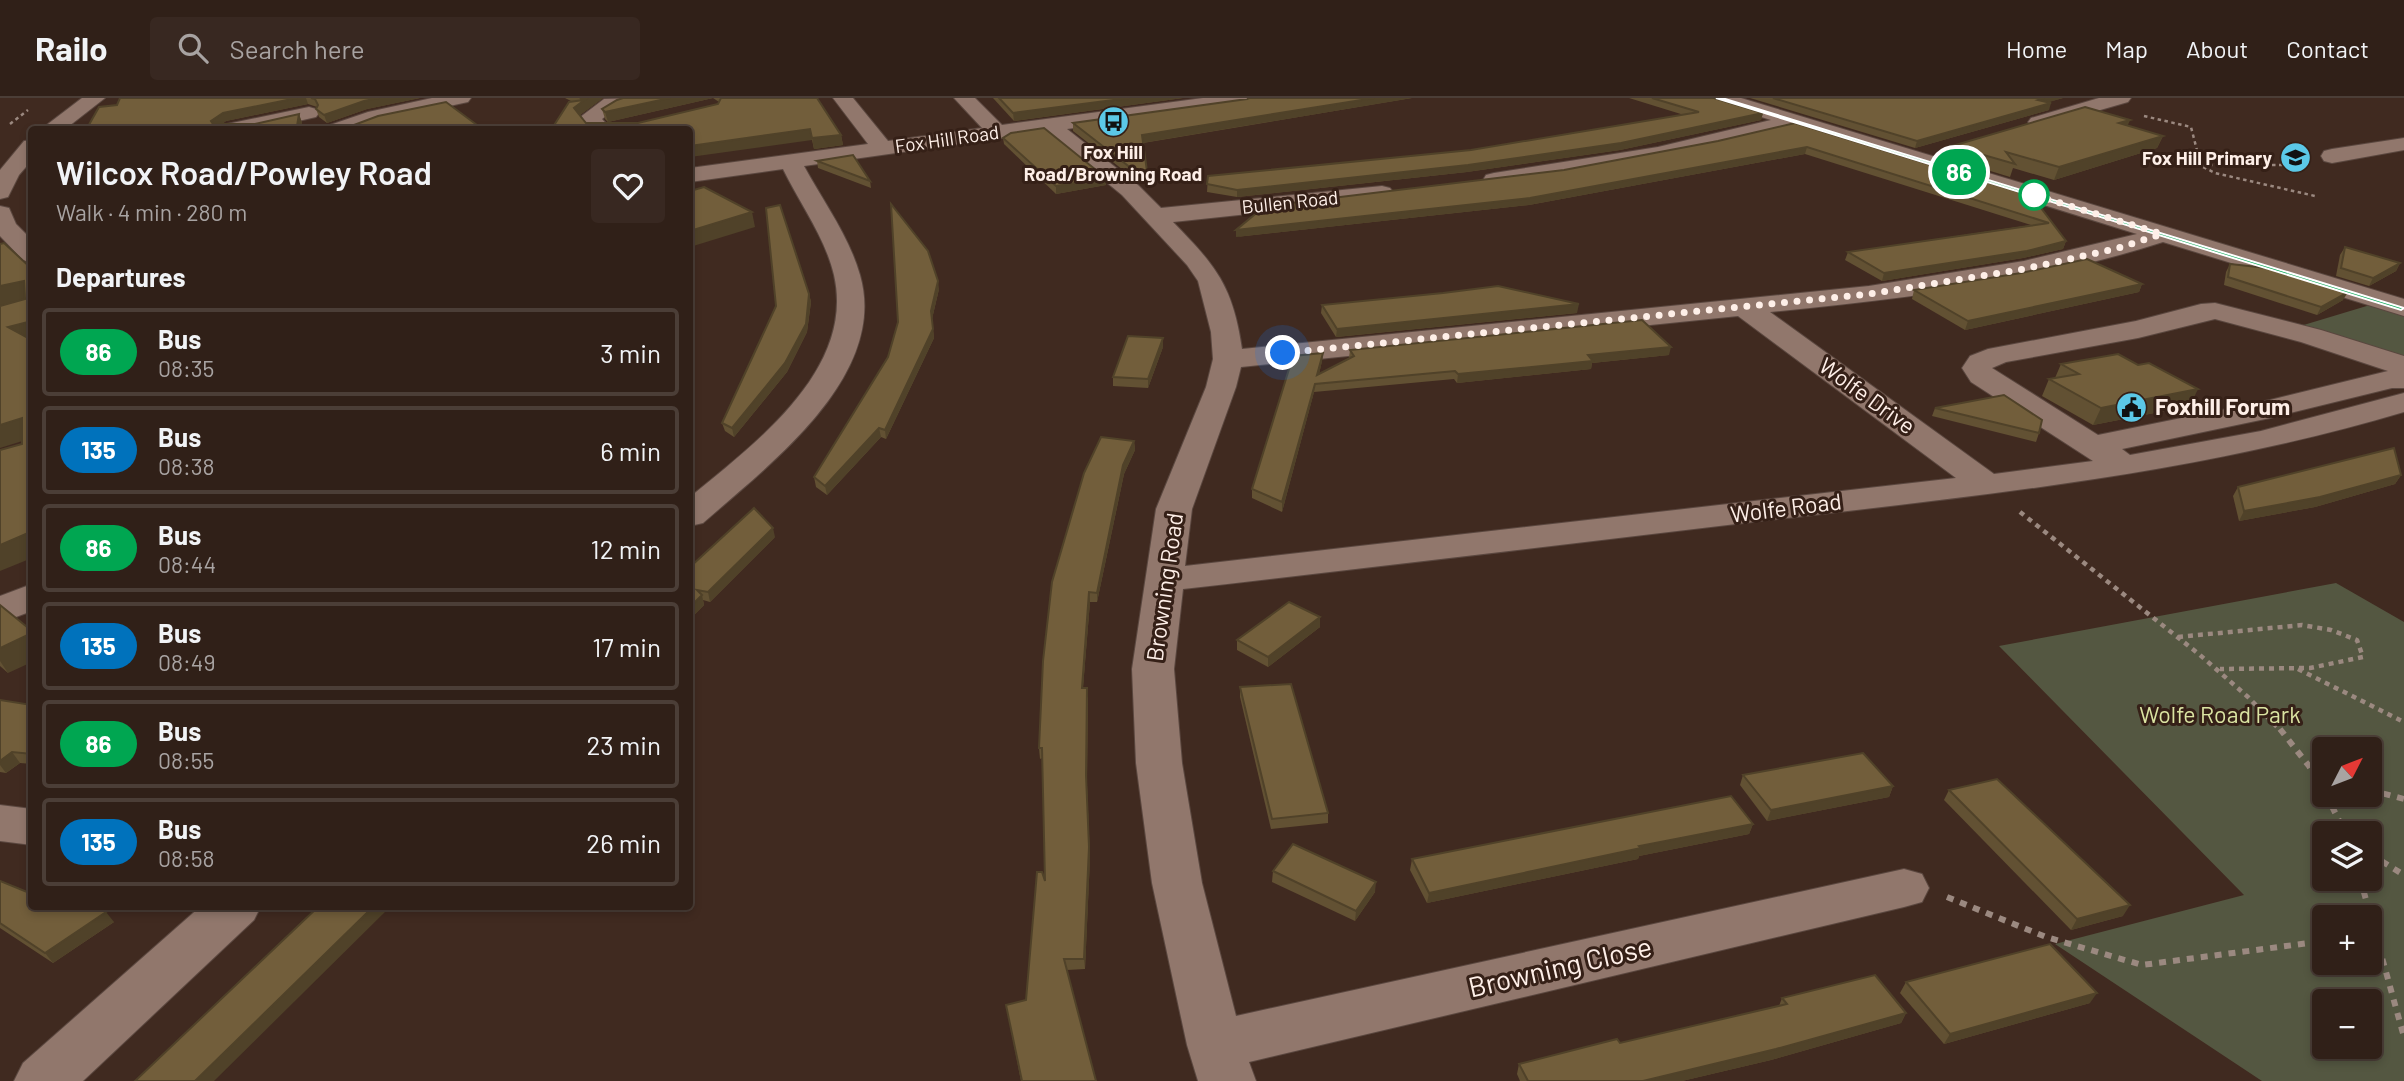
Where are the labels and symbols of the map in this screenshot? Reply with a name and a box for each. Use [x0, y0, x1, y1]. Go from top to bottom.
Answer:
bus stop icon: Fox Hill Road/Browning Road [1096, 104, 1130, 138]
street label: Fox Hill Road [893, 120, 1000, 157]
place label: Fox Hill Road/Browning Road [1024, 140, 1202, 185]
school or university icon: Fox Hill Primary [2278, 141, 2312, 175]
place label: Fox Hill Primary [2142, 146, 2272, 169]
line badge: 86 [1927, 149, 1990, 195]
unlabelled marker [2019, 180, 2049, 210]
street label: Bullen Road [1241, 185, 1339, 218]
your location [1265, 335, 1300, 370]
street label: Wolfe Drive [1814, 351, 1921, 439]
public building icon: Foxhill Forum [2115, 390, 2149, 424]
place label: Foxhill Forum [2155, 392, 2290, 420]
street label: Wolfe Road [1729, 486, 1843, 528]
street label: Browning Road [1140, 511, 1188, 663]
park label: Wolfe Road Park [2139, 700, 2301, 728]
north arrow [2312, 737, 2382, 807]
street label: Browning Close [1465, 928, 1655, 1004]

